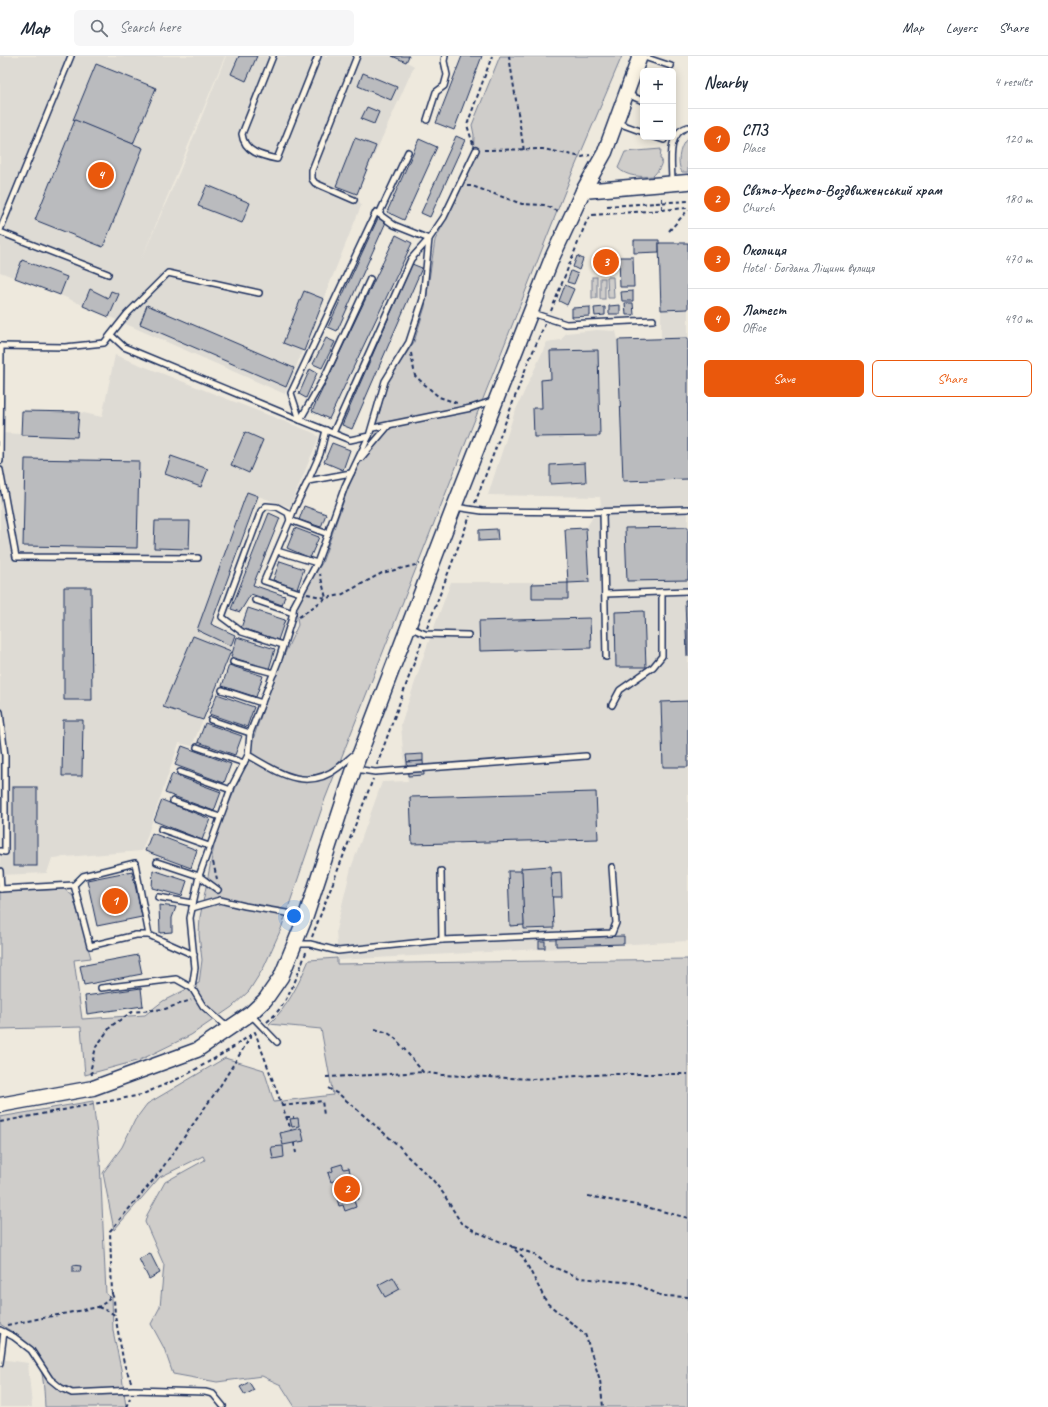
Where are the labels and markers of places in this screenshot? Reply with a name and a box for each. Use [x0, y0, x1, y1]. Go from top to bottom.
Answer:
pin: 4 [88, 160, 114, 190]
pin: 3 [593, 247, 619, 277]
pin: 1 [102, 886, 128, 916]
pin: 2 [334, 1174, 360, 1204]

